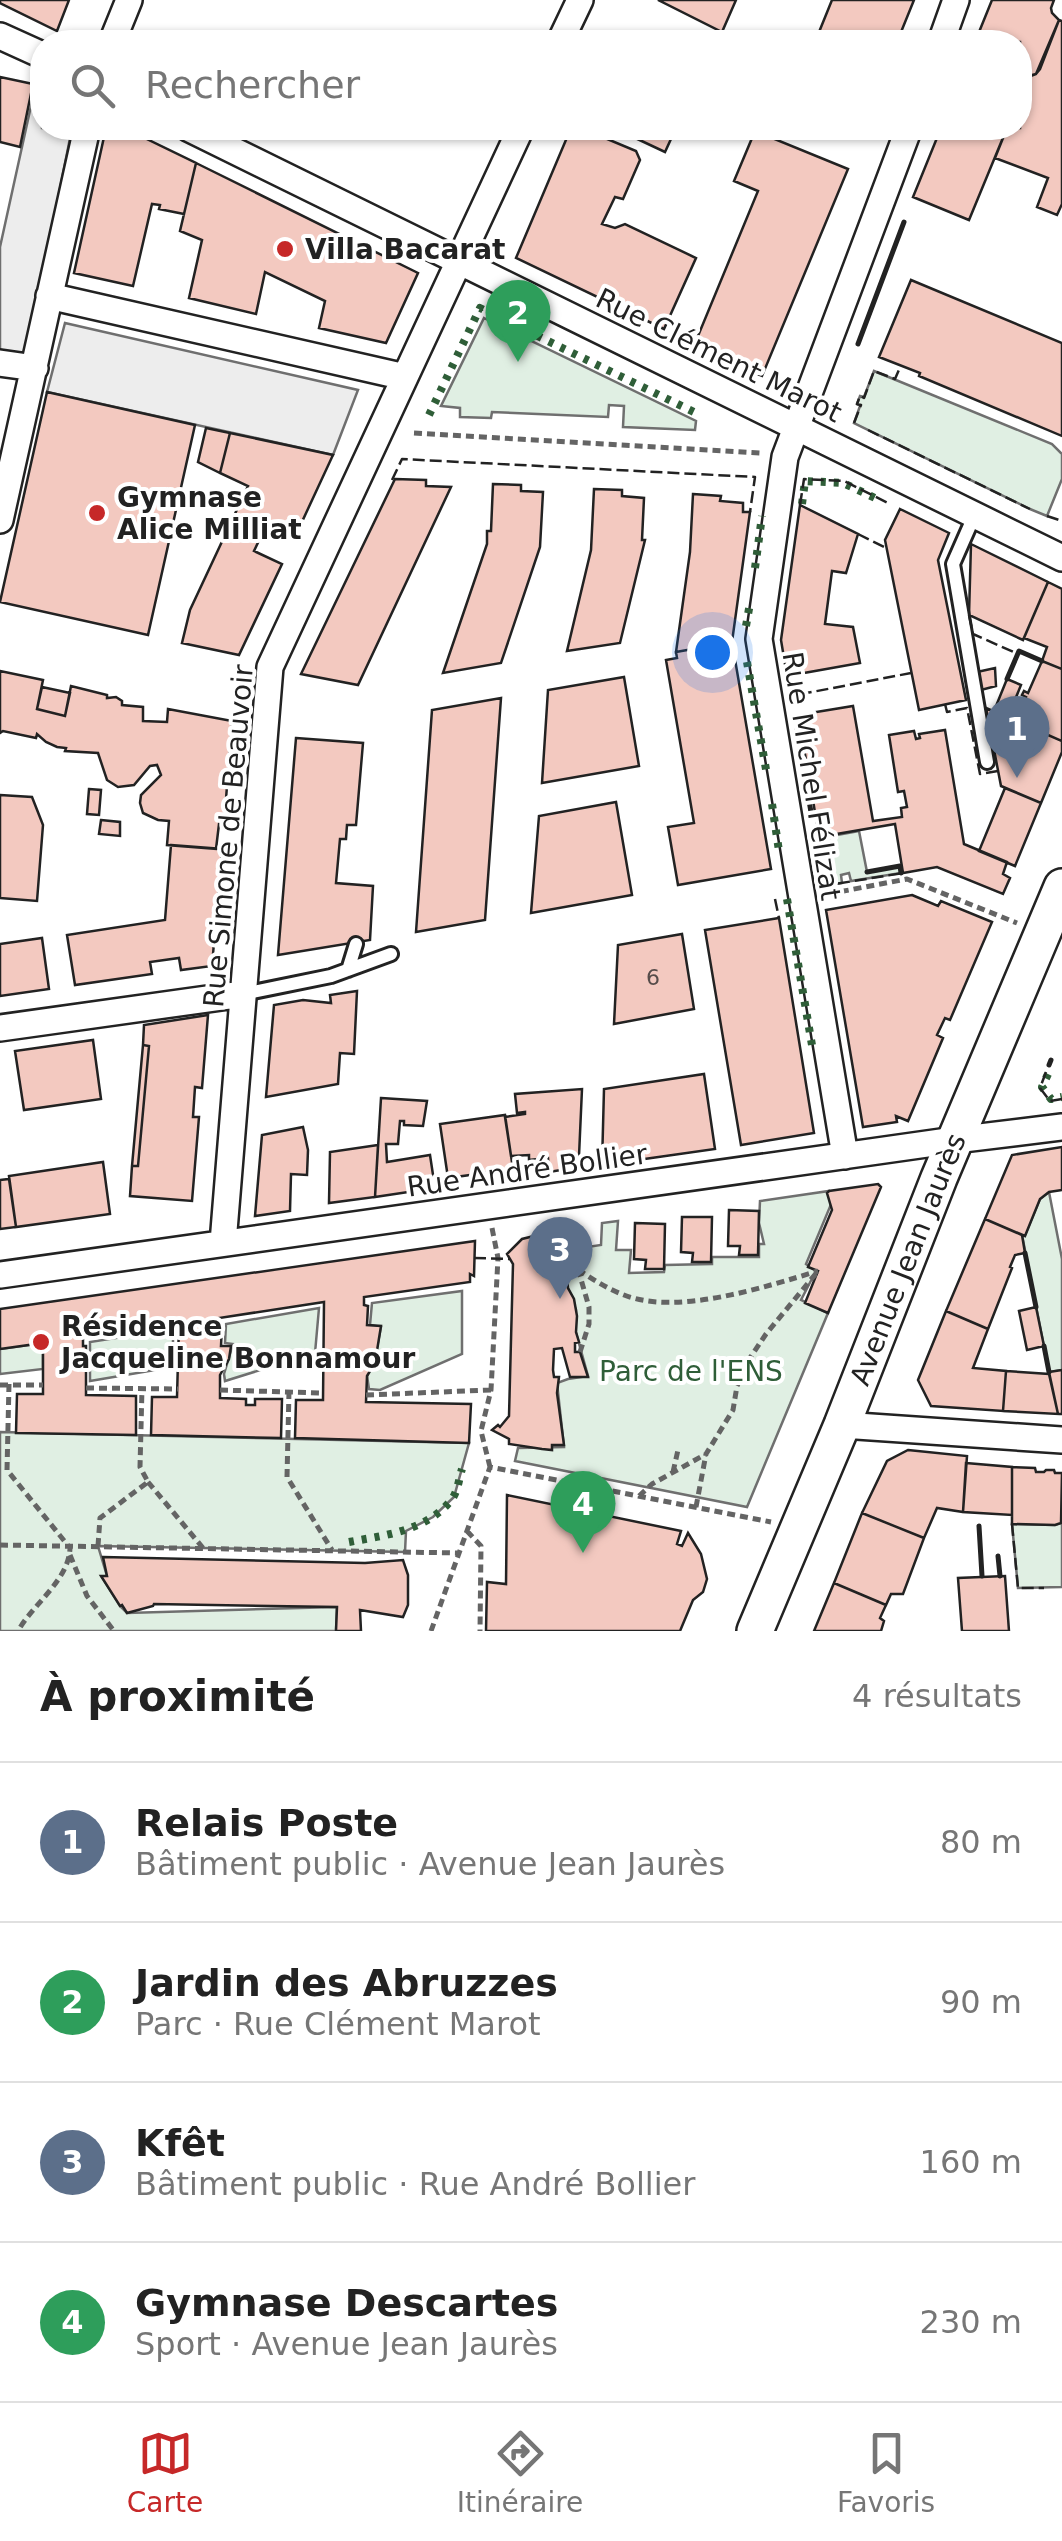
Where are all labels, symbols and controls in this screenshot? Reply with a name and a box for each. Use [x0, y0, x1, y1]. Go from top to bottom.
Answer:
search box [30, 30, 1032, 140]
icon: search [65, 58, 120, 113]
text: Rechercher [145, 63, 360, 107]
place label: Villa Bacarat [305, 233, 505, 266]
marker: Villa Bacarat [274, 238, 296, 260]
pin: 2 [486, 280, 550, 362]
street label: Rue Clément Marot [591, 282, 847, 429]
place label: Gymnase Alice Milliat [117, 481, 302, 546]
marker: Gymnase Alice Milliat [86, 502, 108, 524]
your location [687, 627, 738, 678]
street label: Rue Michel Félizat [776, 649, 847, 903]
street label: Rue Simone de Beauvoir [197, 663, 260, 1009]
pin: 1 [984, 696, 1050, 778]
house number: 6 [646, 965, 660, 990]
street label: Avenue Jean Jaurès [843, 1128, 973, 1390]
street label: Rue André Bollier [405, 1137, 650, 1204]
pin: 3 [528, 1216, 592, 1299]
place label: Résidence Jacqueline Bonnamour [59, 1310, 415, 1375]
marker: Résidence Jacqueline Bonnamour [30, 1331, 52, 1353]
park label: Parc de l'ENS [599, 1355, 783, 1388]
pin: 4 [550, 1470, 616, 1553]
text: À proximité [40, 1672, 315, 1721]
text: 4 résultats [852, 1677, 1022, 1715]
text: Relais Poste [135, 1801, 398, 1845]
text: 1 [61, 1823, 84, 1861]
text: 80 m [940, 1823, 1022, 1861]
text: Bâtiment public · Avenue Jean Jaurès [135, 1845, 725, 1883]
text: Jardin des Abruzzes [135, 1961, 558, 2005]
text: 2 [61, 1983, 84, 2021]
text: 90 m [940, 1983, 1022, 2021]
text: Parc · Rue Clément Marot [135, 2005, 541, 2043]
text: Kfêt [135, 2121, 225, 2165]
text: 3 [61, 2143, 84, 2181]
text: 160 m [920, 2143, 1022, 2181]
text: Bâtiment public · Rue André Bollier [135, 2165, 695, 2203]
text: Gymnase Descartes [135, 2281, 558, 2325]
text: 4 [61, 2303, 84, 2341]
text: 230 m [920, 2303, 1022, 2341]
text: Sport · Avenue Jean Jaurès [135, 2325, 558, 2363]
tab: Carte [127, 2426, 203, 2519]
tab: Itinéraire [457, 2426, 583, 2519]
tab: Favoris [837, 2426, 935, 2519]

